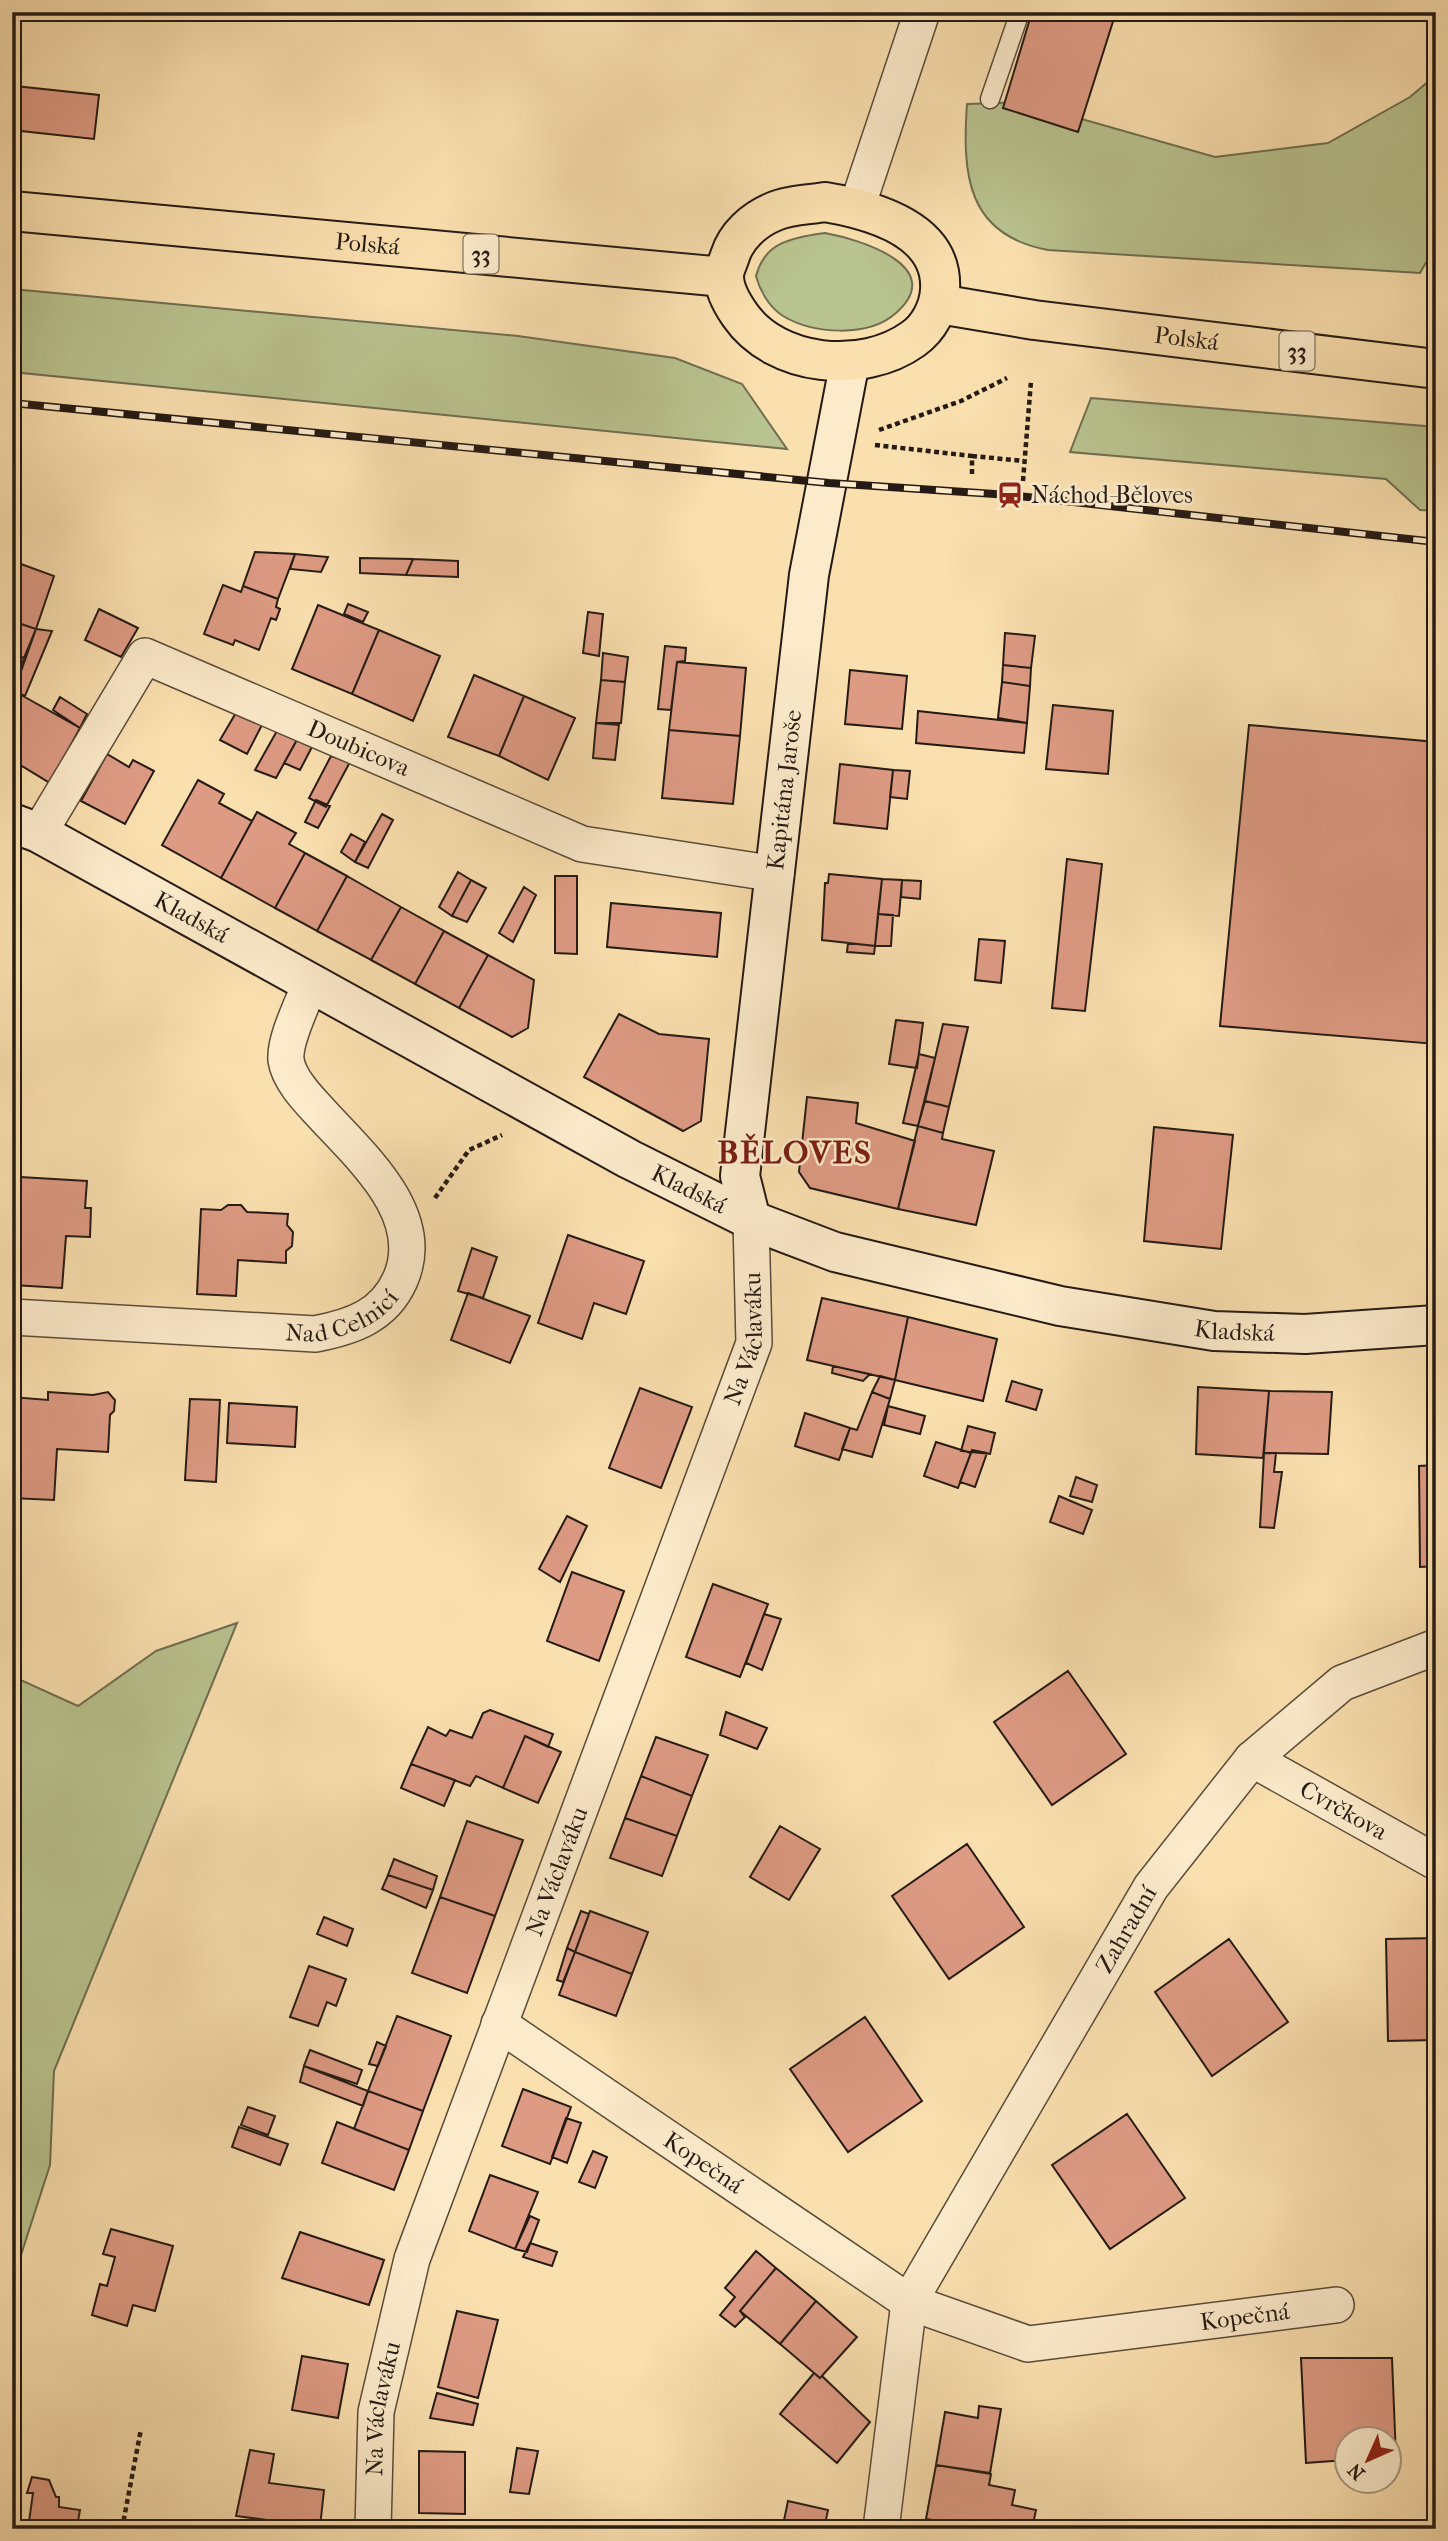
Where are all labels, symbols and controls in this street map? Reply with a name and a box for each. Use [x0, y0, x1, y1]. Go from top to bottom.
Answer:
street label: Polská [334, 227, 402, 261]
road number: 33 [463, 234, 498, 274]
street label: Polská [1153, 321, 1221, 357]
road number: 33 [1280, 332, 1314, 370]
station icon: Náchod-Běloves [995, 480, 1025, 510]
place label: Náchod-Běloves [1031, 481, 1193, 509]
street label: Kapitána Jaroše [761, 708, 807, 872]
street label: Doubicova [303, 714, 415, 783]
street label: Kladská [149, 886, 234, 949]
district label: BĚLOVES [718, 1133, 872, 1171]
street label: Kladská [647, 1158, 732, 1220]
street label: Na Václaváku [718, 1271, 769, 1409]
street label: Nad Celnicí [285, 1284, 405, 1348]
street label: Kladská [1192, 1314, 1276, 1347]
street label: Cvrčkova [1295, 1775, 1393, 1846]
street label: Na Václaváku [520, 1802, 594, 1940]
street label: Zahradní [1090, 1880, 1163, 1978]
street label: Kopečná [658, 2126, 749, 2200]
street label: Kopečná [1198, 2297, 1292, 2336]
street label: Na Václaváku [360, 2338, 406, 2476]
north arrow [1332, 2426, 1402, 2496]
text: N [1343, 2458, 1370, 2484]

